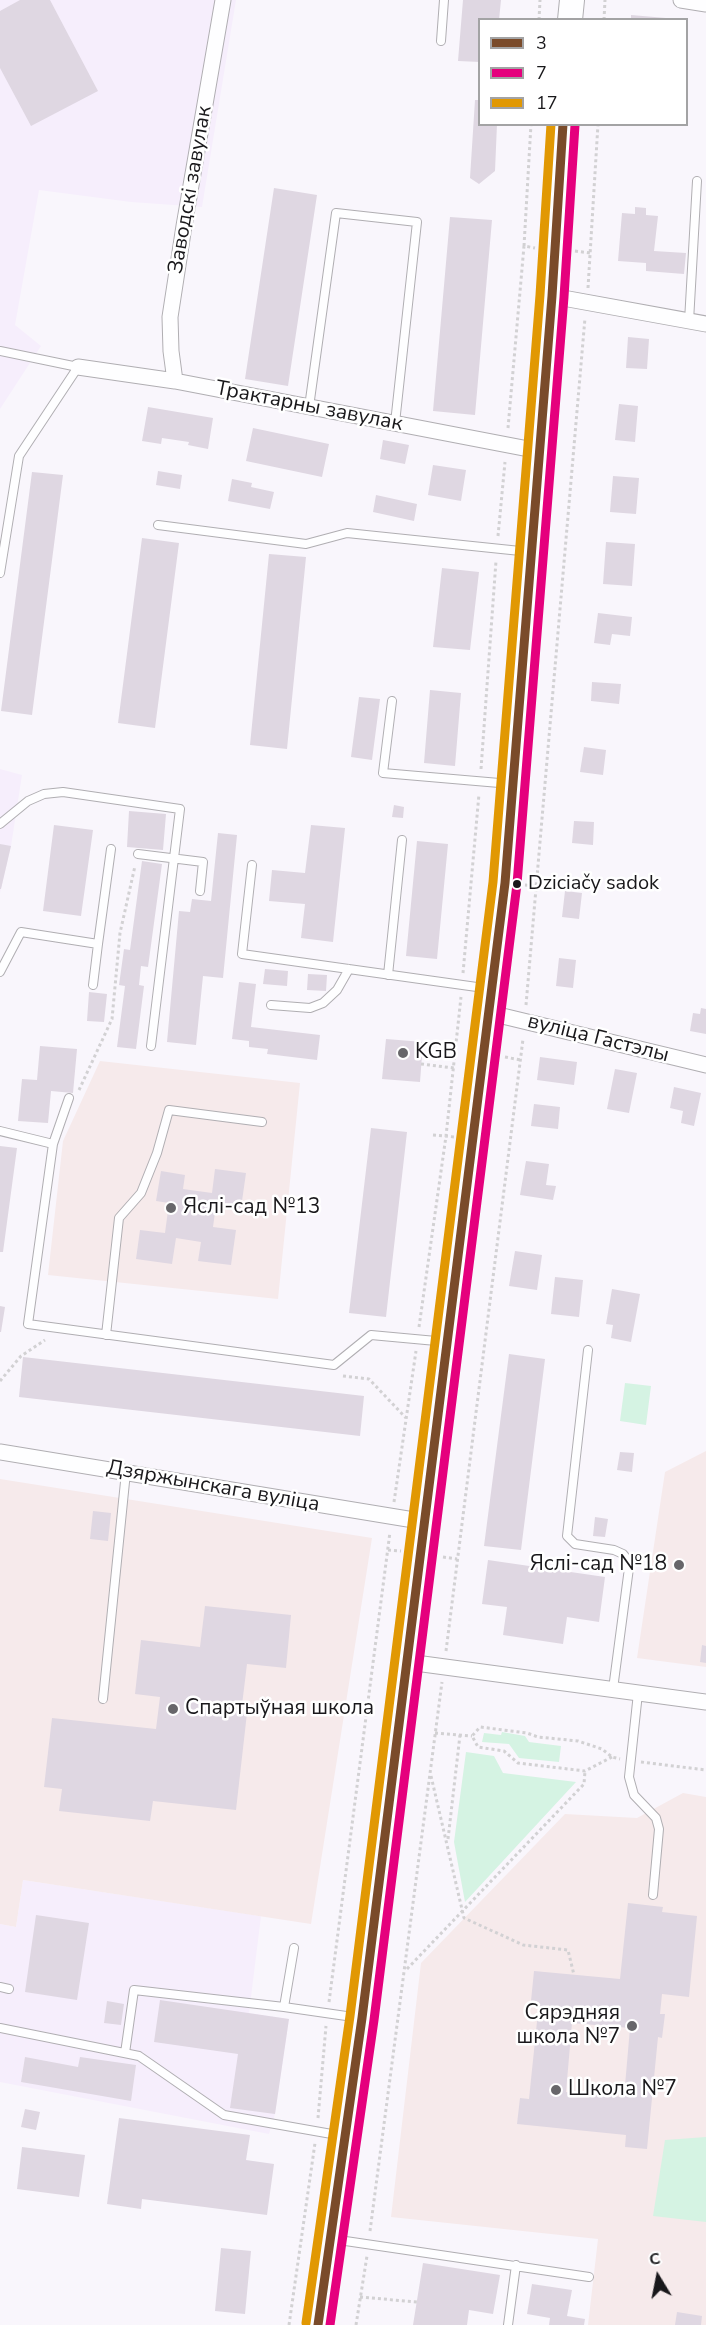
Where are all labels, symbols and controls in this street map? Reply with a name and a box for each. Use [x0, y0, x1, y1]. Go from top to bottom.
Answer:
legend [478, 18, 688, 126]
text: 3 [536, 31, 547, 55]
text: 7 [536, 61, 547, 85]
text: 17 [536, 91, 558, 115]
street label: Заводскі завулак [164, 104, 218, 276]
street label: Трактарны завулак [213, 377, 405, 437]
place label: Dziciačy sadok [528, 872, 659, 896]
marker: Dziciačy sadok [511, 878, 523, 890]
street label: вуліца Гастэлы [525, 1009, 671, 1069]
place label: KGB [415, 1040, 457, 1066]
marker: KGB [396, 1046, 410, 1060]
place label: Яслі-сад №13 [183, 1195, 320, 1221]
marker: Яслі-сад №13 [164, 1201, 178, 1215]
street label: Дзяржынскага вуліца [105, 1456, 321, 1518]
place label: Яслі-сад №18 [530, 1552, 667, 1578]
marker: Яслі-сад №18 [672, 1558, 686, 1572]
place label: Спартыўная школа [185, 1696, 374, 1722]
marker: Спартыўная школа [166, 1702, 180, 1716]
place label: Сярэдняя школа №7 [516, 2001, 620, 2051]
marker: Сярэдняя школа №7 [625, 2019, 639, 2033]
place label: Школа №7 [568, 2077, 677, 2103]
marker: Школа №7 [549, 2083, 563, 2097]
north arrow [628, 2247, 688, 2307]
text: С [648, 2247, 662, 2271]

